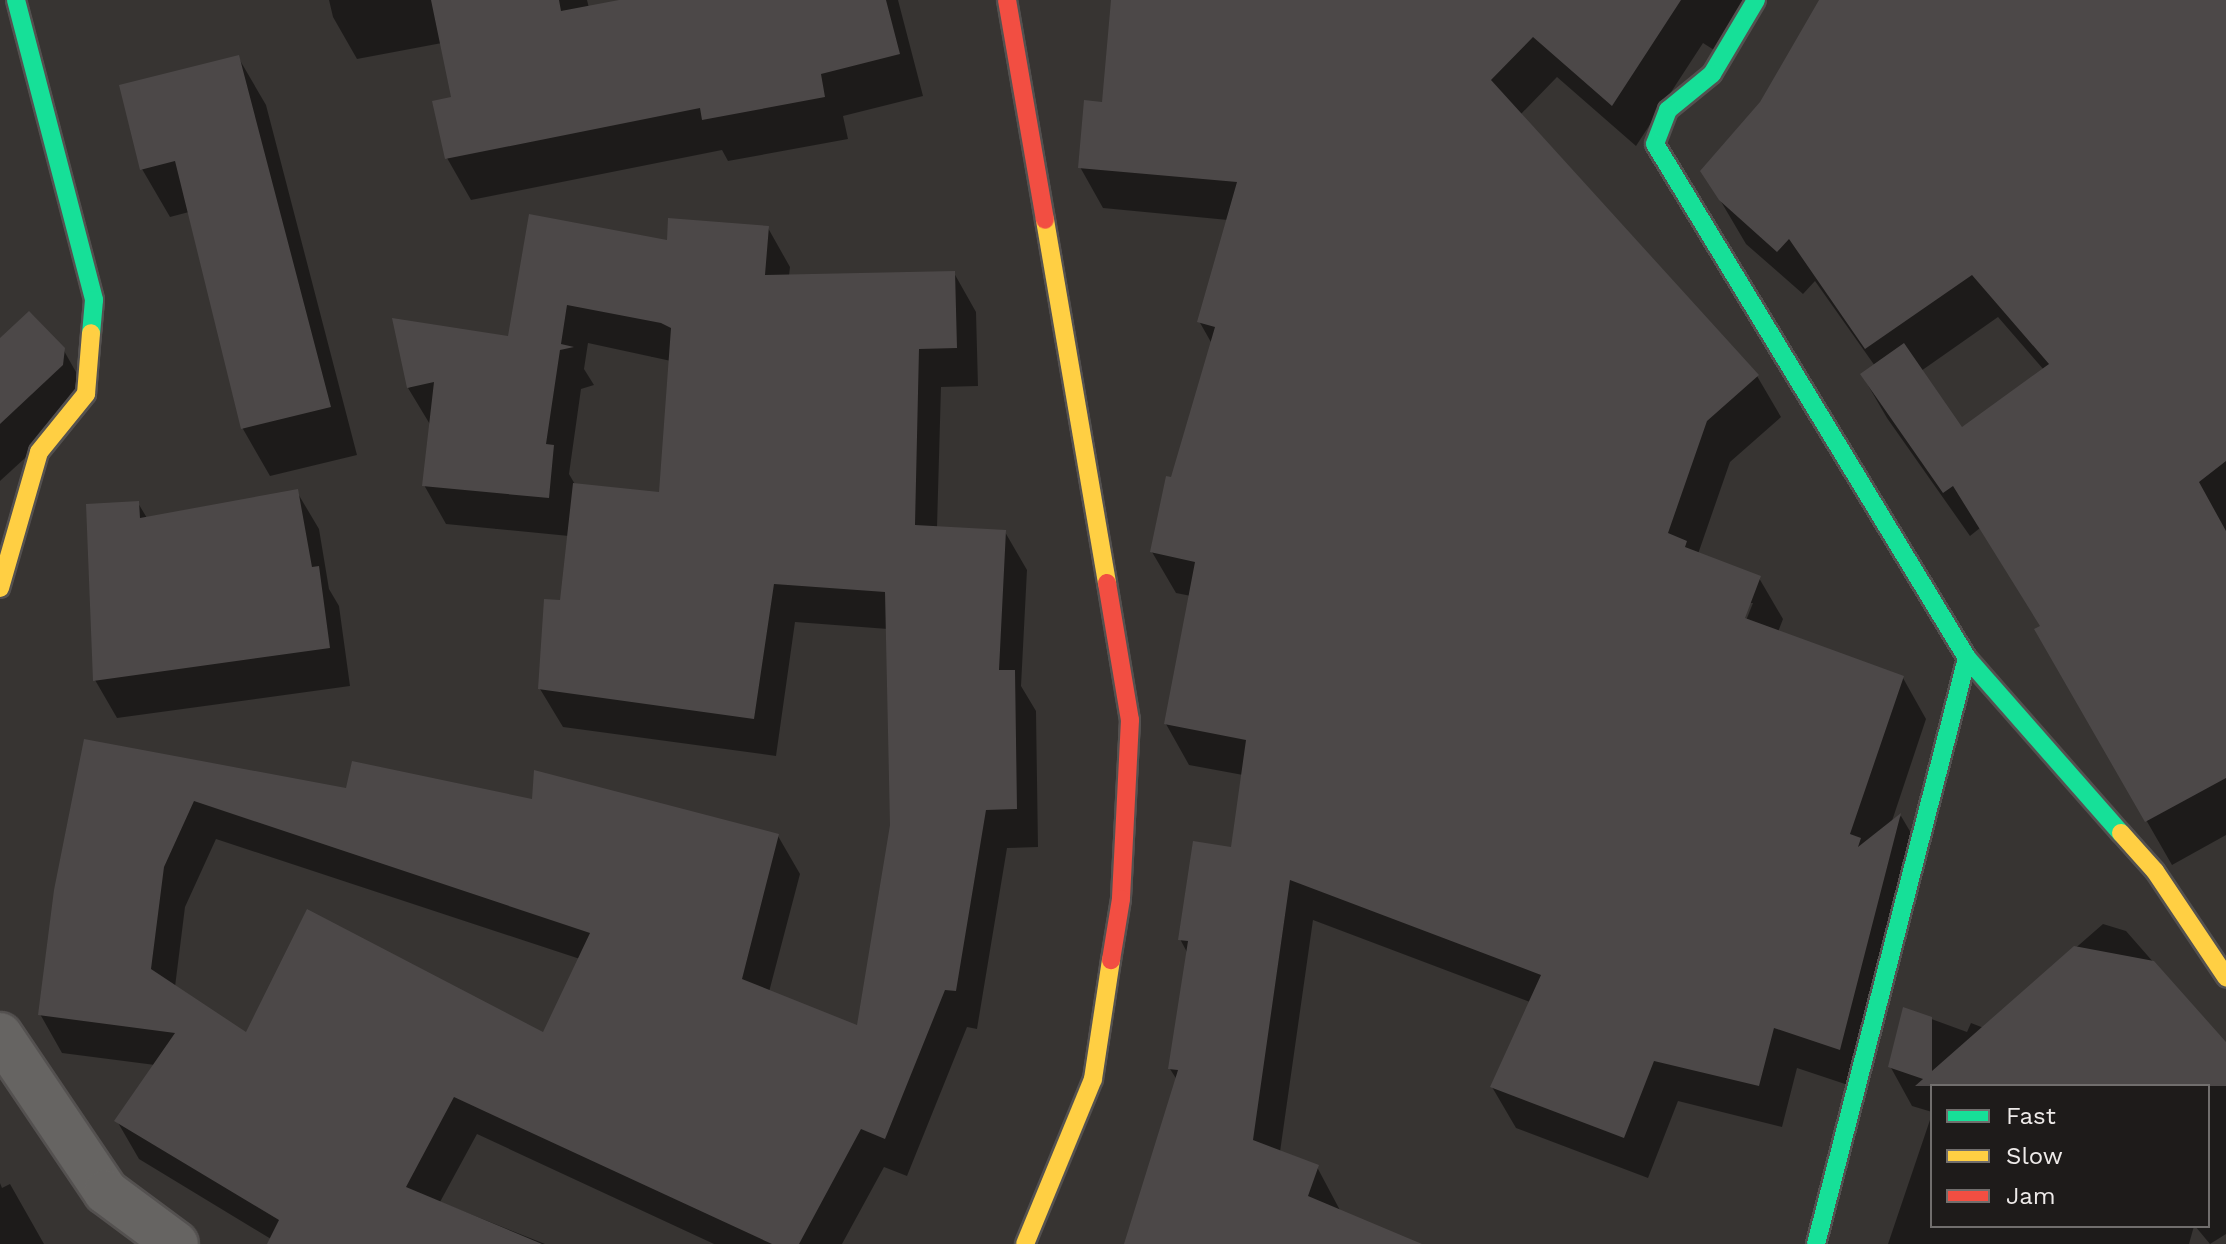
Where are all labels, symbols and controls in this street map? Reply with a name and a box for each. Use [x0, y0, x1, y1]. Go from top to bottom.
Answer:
legend [1930, 1084, 2210, 1228]
text: Fast [2006, 1102, 2056, 1130]
text: Slow [2006, 1142, 2063, 1170]
text: Jam [2006, 1182, 2056, 1210]

